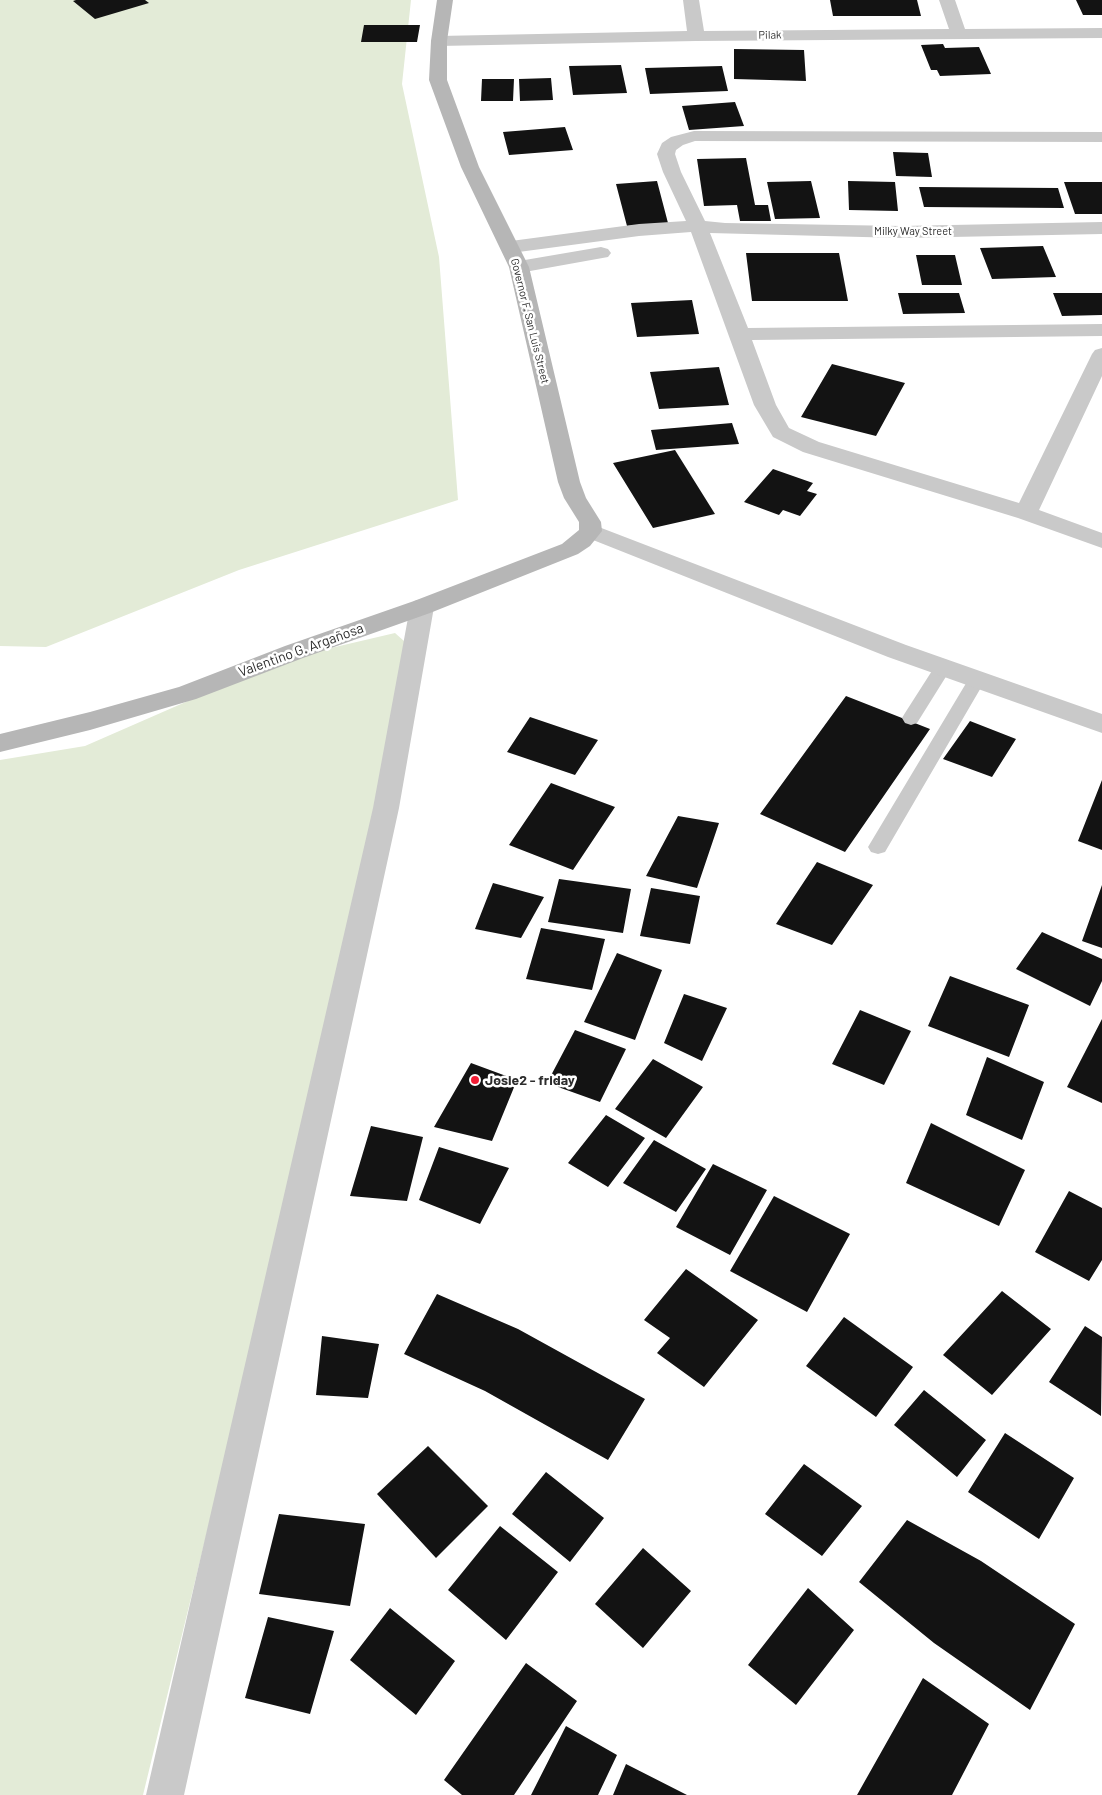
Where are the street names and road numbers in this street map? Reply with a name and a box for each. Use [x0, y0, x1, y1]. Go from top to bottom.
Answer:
street label: Pilak [758, 28, 782, 42]
street label: Milky Way Street [874, 224, 952, 238]
street label: Governor F. San Luis Street [508, 257, 552, 385]
street label: Valentino G. Argañosa [236, 620, 366, 680]

